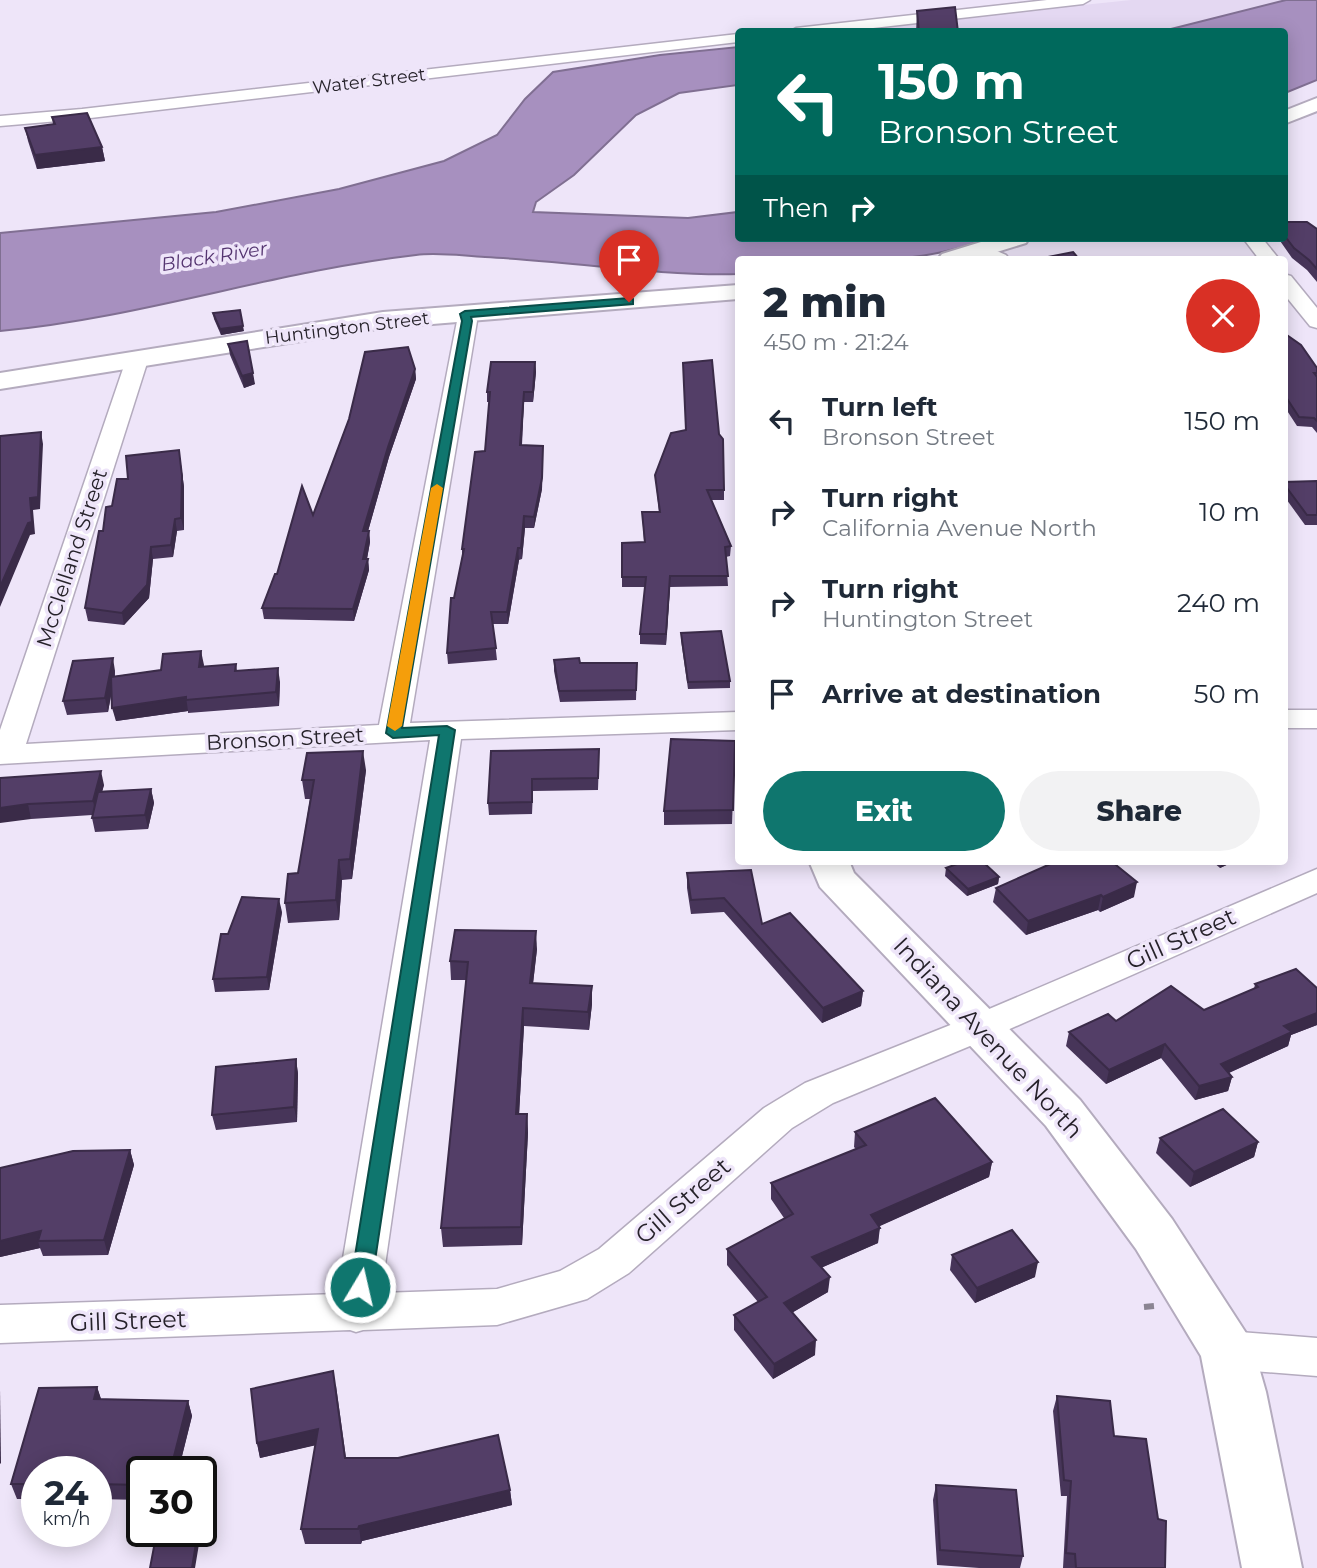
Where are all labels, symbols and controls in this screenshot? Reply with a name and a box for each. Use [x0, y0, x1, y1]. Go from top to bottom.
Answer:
text: 150 m [878, 52, 1025, 111]
icon: left [763, 56, 854, 147]
street label: Water Street [311, 63, 427, 99]
text: Bronson Street [878, 112, 1119, 151]
icon: right [843, 189, 881, 227]
text: Then [763, 192, 829, 224]
pin [599, 230, 659, 302]
water label: Black River [159, 237, 269, 276]
icon: arrive [610, 241, 648, 279]
text: 2 min [763, 276, 887, 328]
button: close [1186, 279, 1260, 353]
street label: Huntington Street [264, 307, 430, 349]
text: 450 m · 21:24 [763, 328, 909, 356]
text: Turn left [822, 391, 938, 423]
icon: left [763, 402, 801, 440]
text: 150 m [1184, 405, 1260, 437]
text: Bronson Street [822, 423, 995, 451]
street label: McClelland Street [31, 465, 112, 650]
text: Turn right [822, 482, 958, 514]
icon: right [763, 493, 801, 531]
text: 10 m [1199, 496, 1260, 528]
text: California Avenue North [822, 514, 1097, 542]
text: Turn right [822, 573, 958, 605]
icon: right [763, 584, 801, 622]
text: 240 m [1177, 587, 1260, 619]
text: Huntington Street [822, 605, 1033, 633]
icon: arrive [763, 675, 801, 713]
text: Arrive at destination [822, 678, 1101, 710]
text: 50 m [1194, 678, 1260, 710]
street label: Bronson Street [205, 722, 364, 755]
button: Exit [763, 771, 1005, 851]
button: Share [1019, 771, 1260, 851]
street label: Gill Street [1122, 901, 1240, 976]
street label: Indiana Avenue North [888, 931, 1089, 1144]
street label: Gill Street [629, 1151, 736, 1250]
position arrow [323, 1250, 397, 1324]
street label: Gill Street [69, 1304, 187, 1337]
speed limit sign: 30 [126, 1456, 217, 1547]
text: 24 [44, 1471, 89, 1514]
text: km/h [42, 1508, 91, 1530]

